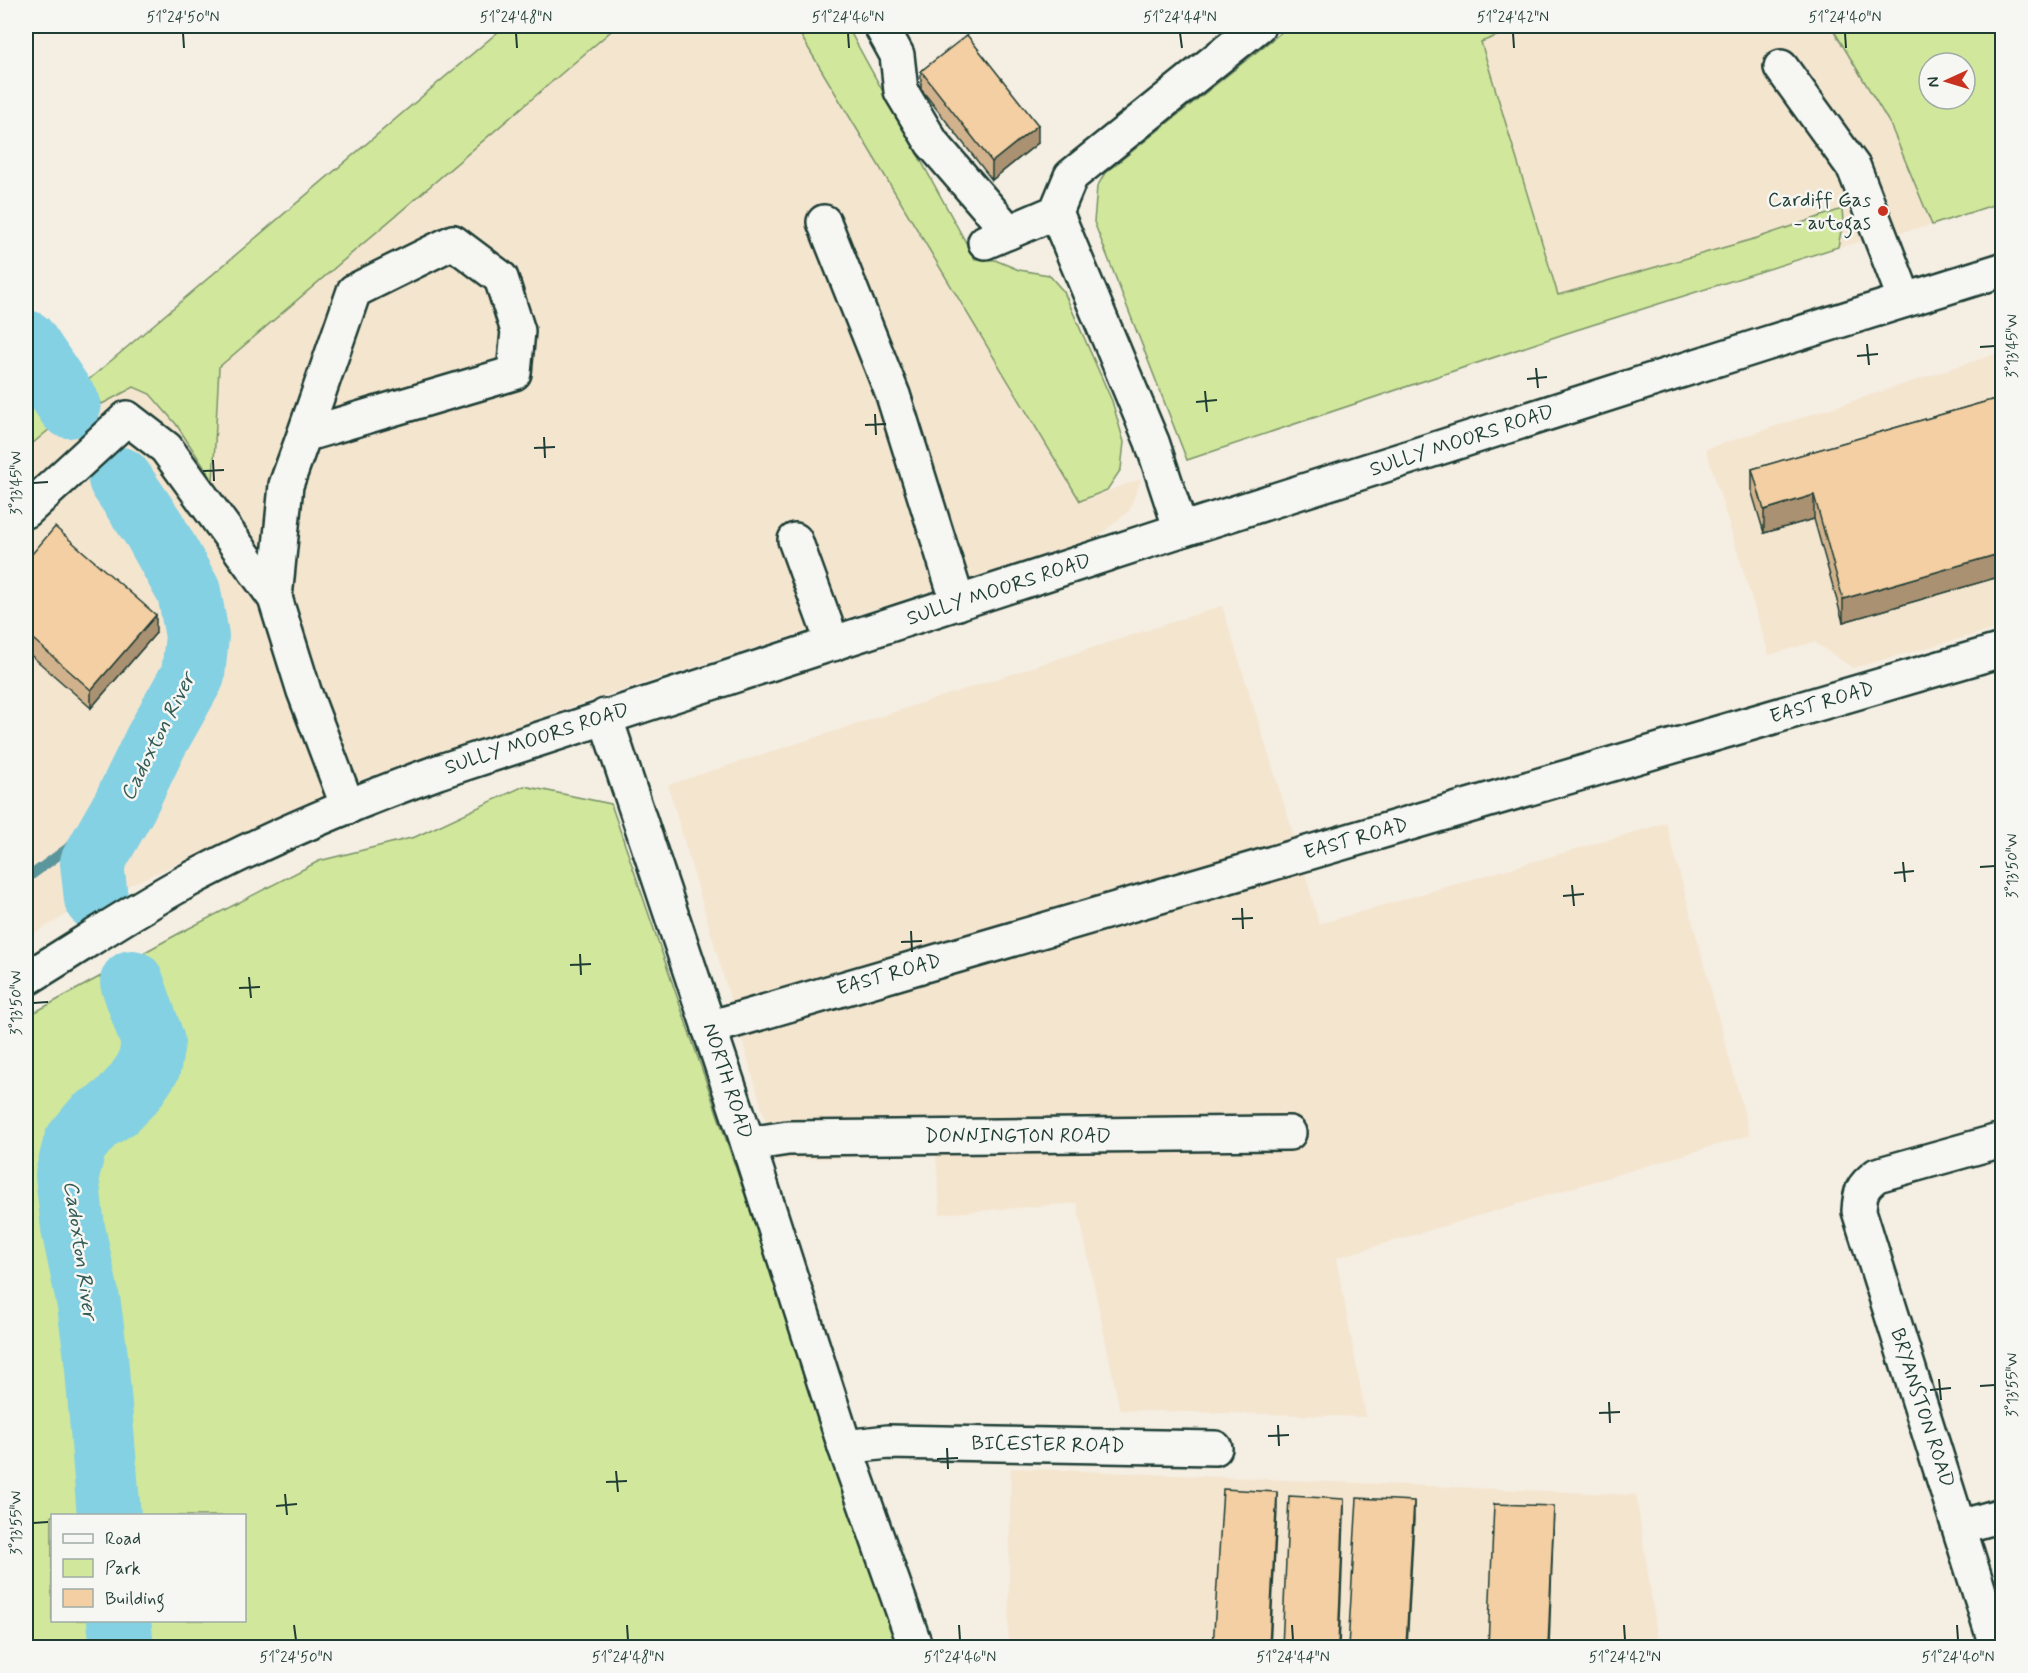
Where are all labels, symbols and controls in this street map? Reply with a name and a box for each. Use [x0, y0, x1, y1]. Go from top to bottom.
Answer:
text: 51°24'50"N [146, 8, 220, 28]
text: 51°24'48"N [480, 8, 552, 28]
text: 51°24'46"N [812, 8, 884, 28]
text: 51°24'44"N [1143, 8, 1217, 28]
text: 51°24'42"N [1477, 8, 1549, 28]
text: 51°24'40"N [1809, 8, 1881, 28]
north arrow [1917, 51, 1977, 111]
text: N [1923, 76, 1944, 88]
place label: Cardiff Gas - autogas [1768, 187, 1871, 239]
marker: Cardiff Gas - autogas [1876, 204, 1890, 218]
text: 3°13'45"W [2003, 314, 2023, 378]
street label: SULLY MOORS ROAD [1366, 398, 1558, 484]
text: 3°13'45"W [7, 451, 27, 515]
street label: SULLY MOORS ROAD [903, 547, 1095, 633]
water label: Cadoxton River [114, 666, 204, 806]
street label: EAST ROAD [1767, 675, 1877, 731]
street label: SULLY MOORS ROAD [441, 696, 633, 782]
street label: EAST ROAD [1301, 811, 1411, 867]
text: 3°13'50"W [2003, 834, 2023, 898]
street label: EAST ROAD [834, 947, 944, 1003]
text: 3°13'50"W [7, 971, 27, 1035]
street label: NORTH ROAD [696, 1020, 758, 1142]
street label: DONNINGTON ROAD [925, 1123, 1111, 1150]
water label: Cadoxton River [56, 1179, 104, 1324]
street label: BRYANSTON ROAD [1884, 1325, 1960, 1491]
text: 3°13'55"W [2003, 1353, 2023, 1417]
street label: BICESTER ROAD [971, 1430, 1125, 1460]
text: 3°13'55"W [7, 1491, 27, 1555]
legend [51, 1514, 246, 1622]
text: Road [105, 1527, 141, 1551]
text: Park [105, 1557, 141, 1581]
text: Building [105, 1587, 165, 1613]
text: 51°24'50"N [259, 1648, 333, 1668]
text: 51°24'48"N [592, 1648, 664, 1668]
text: 51°24'46"N [924, 1648, 996, 1668]
text: 51°24'44"N [1256, 1648, 1330, 1668]
text: 51°24'42"N [1589, 1648, 1661, 1668]
text: 51°24'40"N [1922, 1648, 1994, 1668]

